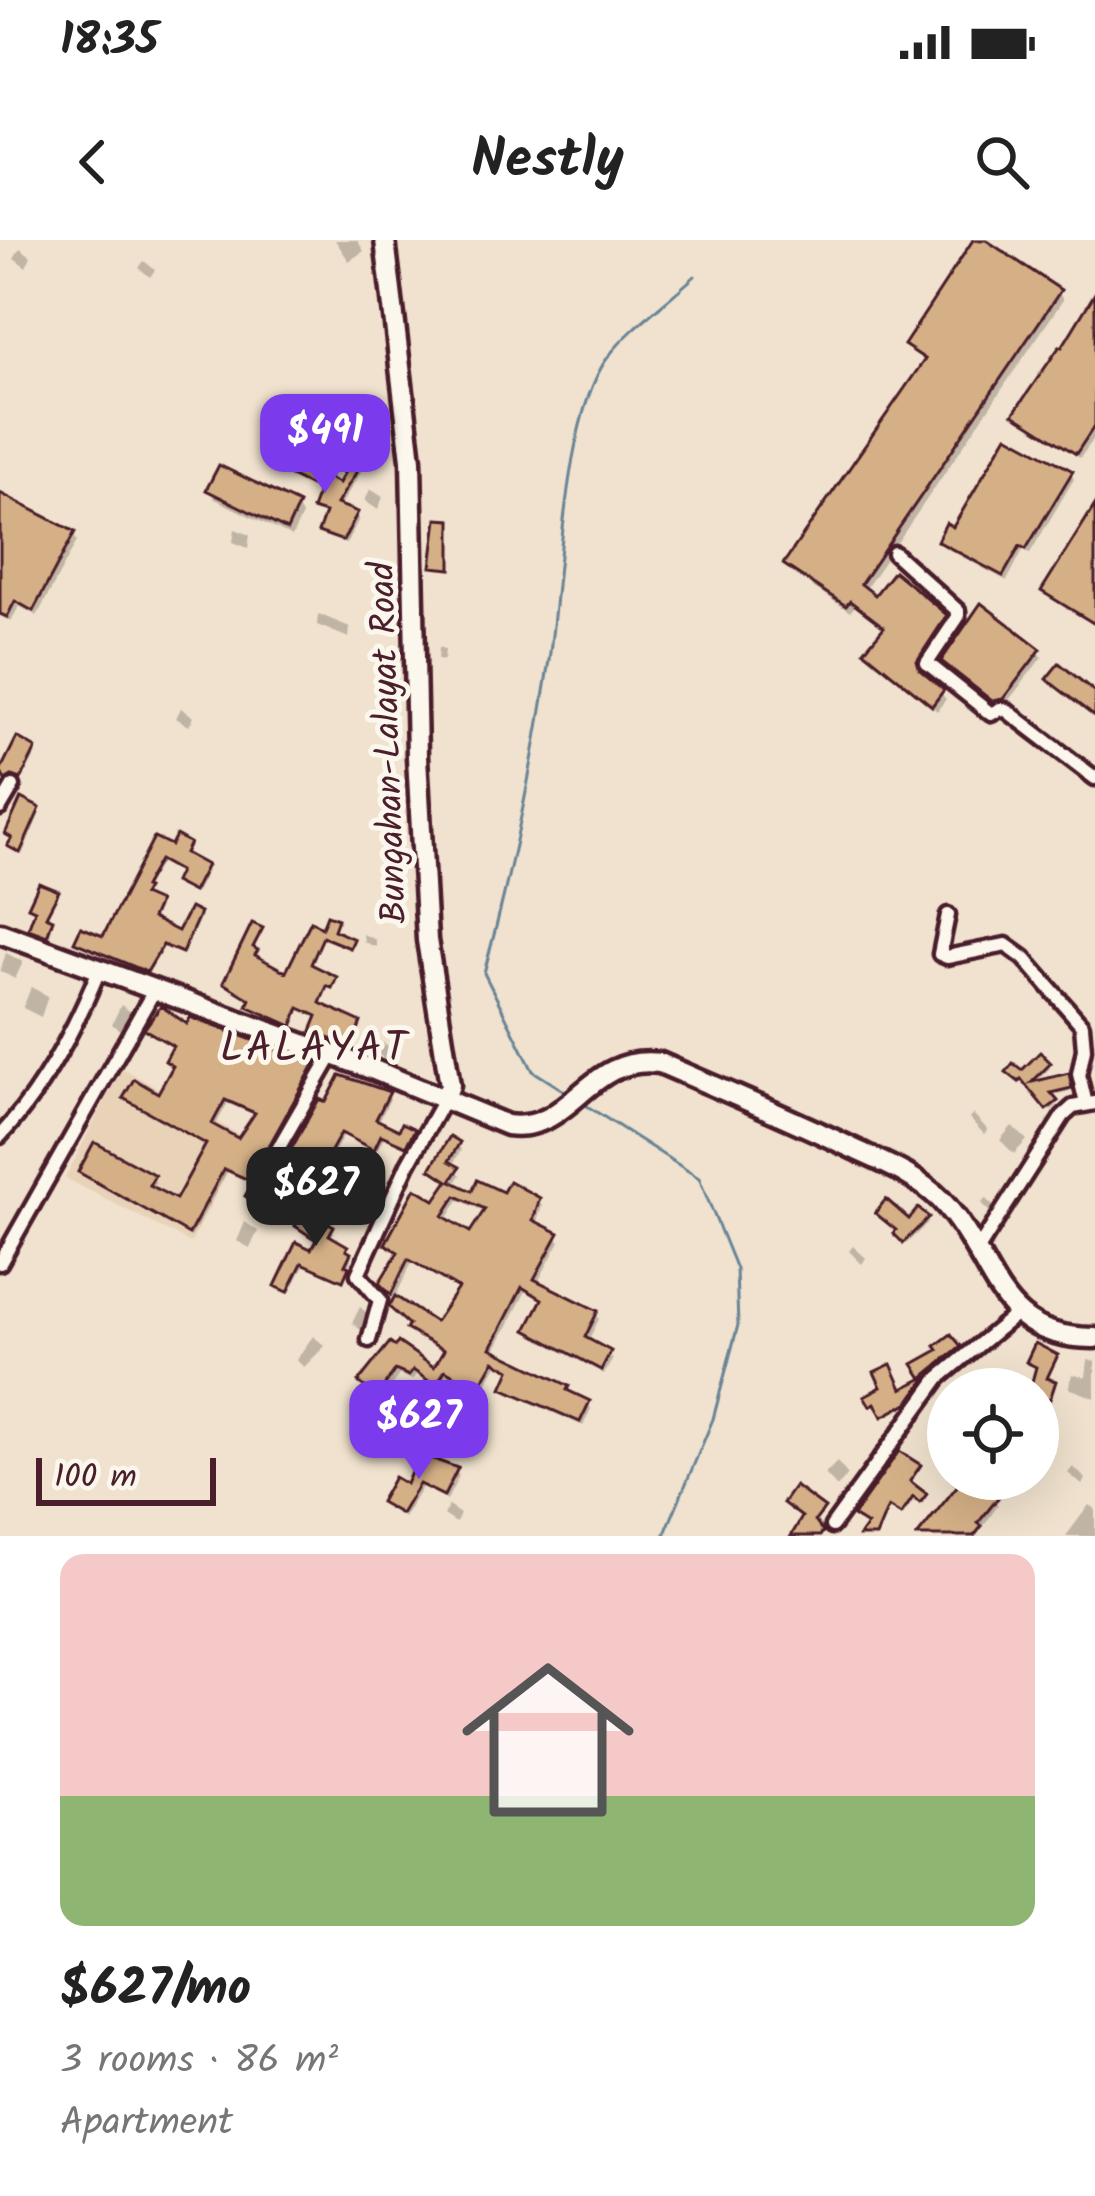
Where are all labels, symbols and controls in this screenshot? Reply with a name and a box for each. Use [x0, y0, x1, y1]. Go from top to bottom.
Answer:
text: 18:35 [60, 6, 159, 78]
text: Nestly [471, 119, 624, 205]
icon: back [60, 129, 126, 195]
icon: search [969, 129, 1035, 195]
pin: $491 [254, 394, 396, 496]
text: $491 [287, 402, 363, 464]
street label: Bungahan-Lalayat Road [355, 560, 424, 925]
district label: LALAYAT [220, 1016, 411, 1083]
pin: $627 [245, 1147, 387, 1249]
text: $627 [273, 1155, 359, 1217]
map controls [927, 1368, 1059, 1500]
button: locate [927, 1368, 1059, 1500]
pin: $627 [348, 1380, 490, 1482]
text: $627 [376, 1388, 462, 1450]
scale bar [36, 1452, 216, 1505]
text: 100 m [54, 1452, 137, 1505]
icon: home [440, 1632, 656, 1848]
text: $627/mo [60, 1950, 251, 2031]
text: 3 rooms · 86 m² [60, 2031, 338, 2093]
text: Apartment [60, 2093, 233, 2155]

